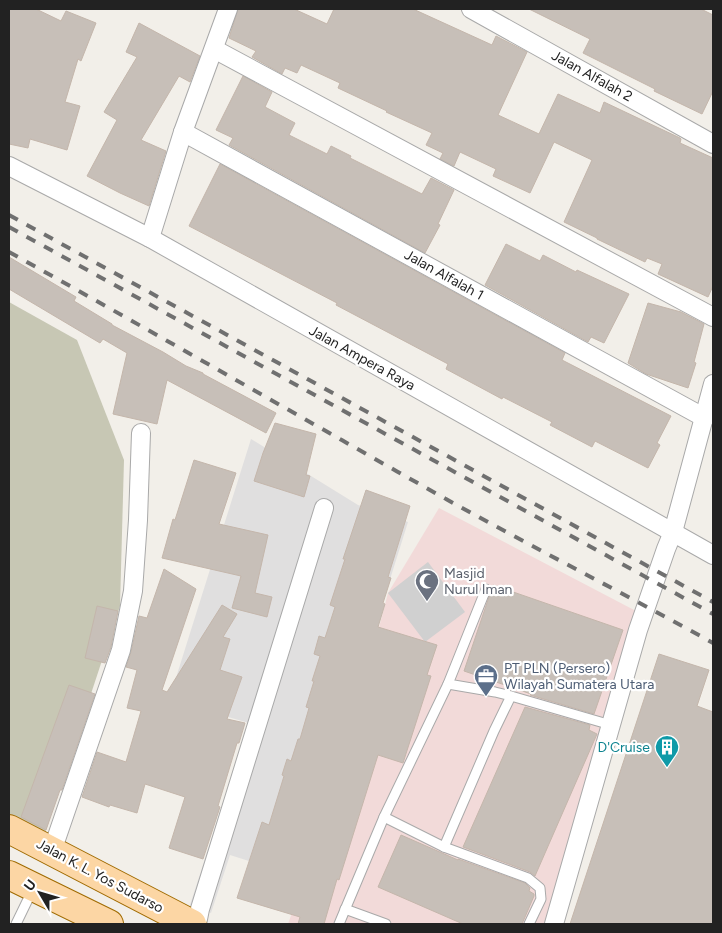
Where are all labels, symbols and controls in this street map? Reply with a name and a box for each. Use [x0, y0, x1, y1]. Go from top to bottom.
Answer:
street label: Jalan Alfalah 2 [549, 47, 635, 105]
street label: Jalan Alfalah 1 [401, 246, 487, 304]
street label: Jalan Ampera Raya [306, 322, 418, 394]
place label: Masjid Nurul Iman [444, 565, 513, 598]
mosque icon: Masjid Nurul Iman [414, 568, 440, 602]
place label: PT PLN (Persero) Wilayah Sumatera Utara [504, 660, 654, 693]
office icon: PT PLN (Persero) Wilayah Sumatera Utara [473, 663, 499, 697]
building icon: D'Cruise [654, 734, 680, 768]
place label: D'Cruise [598, 739, 650, 756]
street label: Jalan K. L. Yos Sudarso [34, 835, 166, 917]
north arrow [15, 868, 65, 918]
text: U [20, 876, 40, 894]

